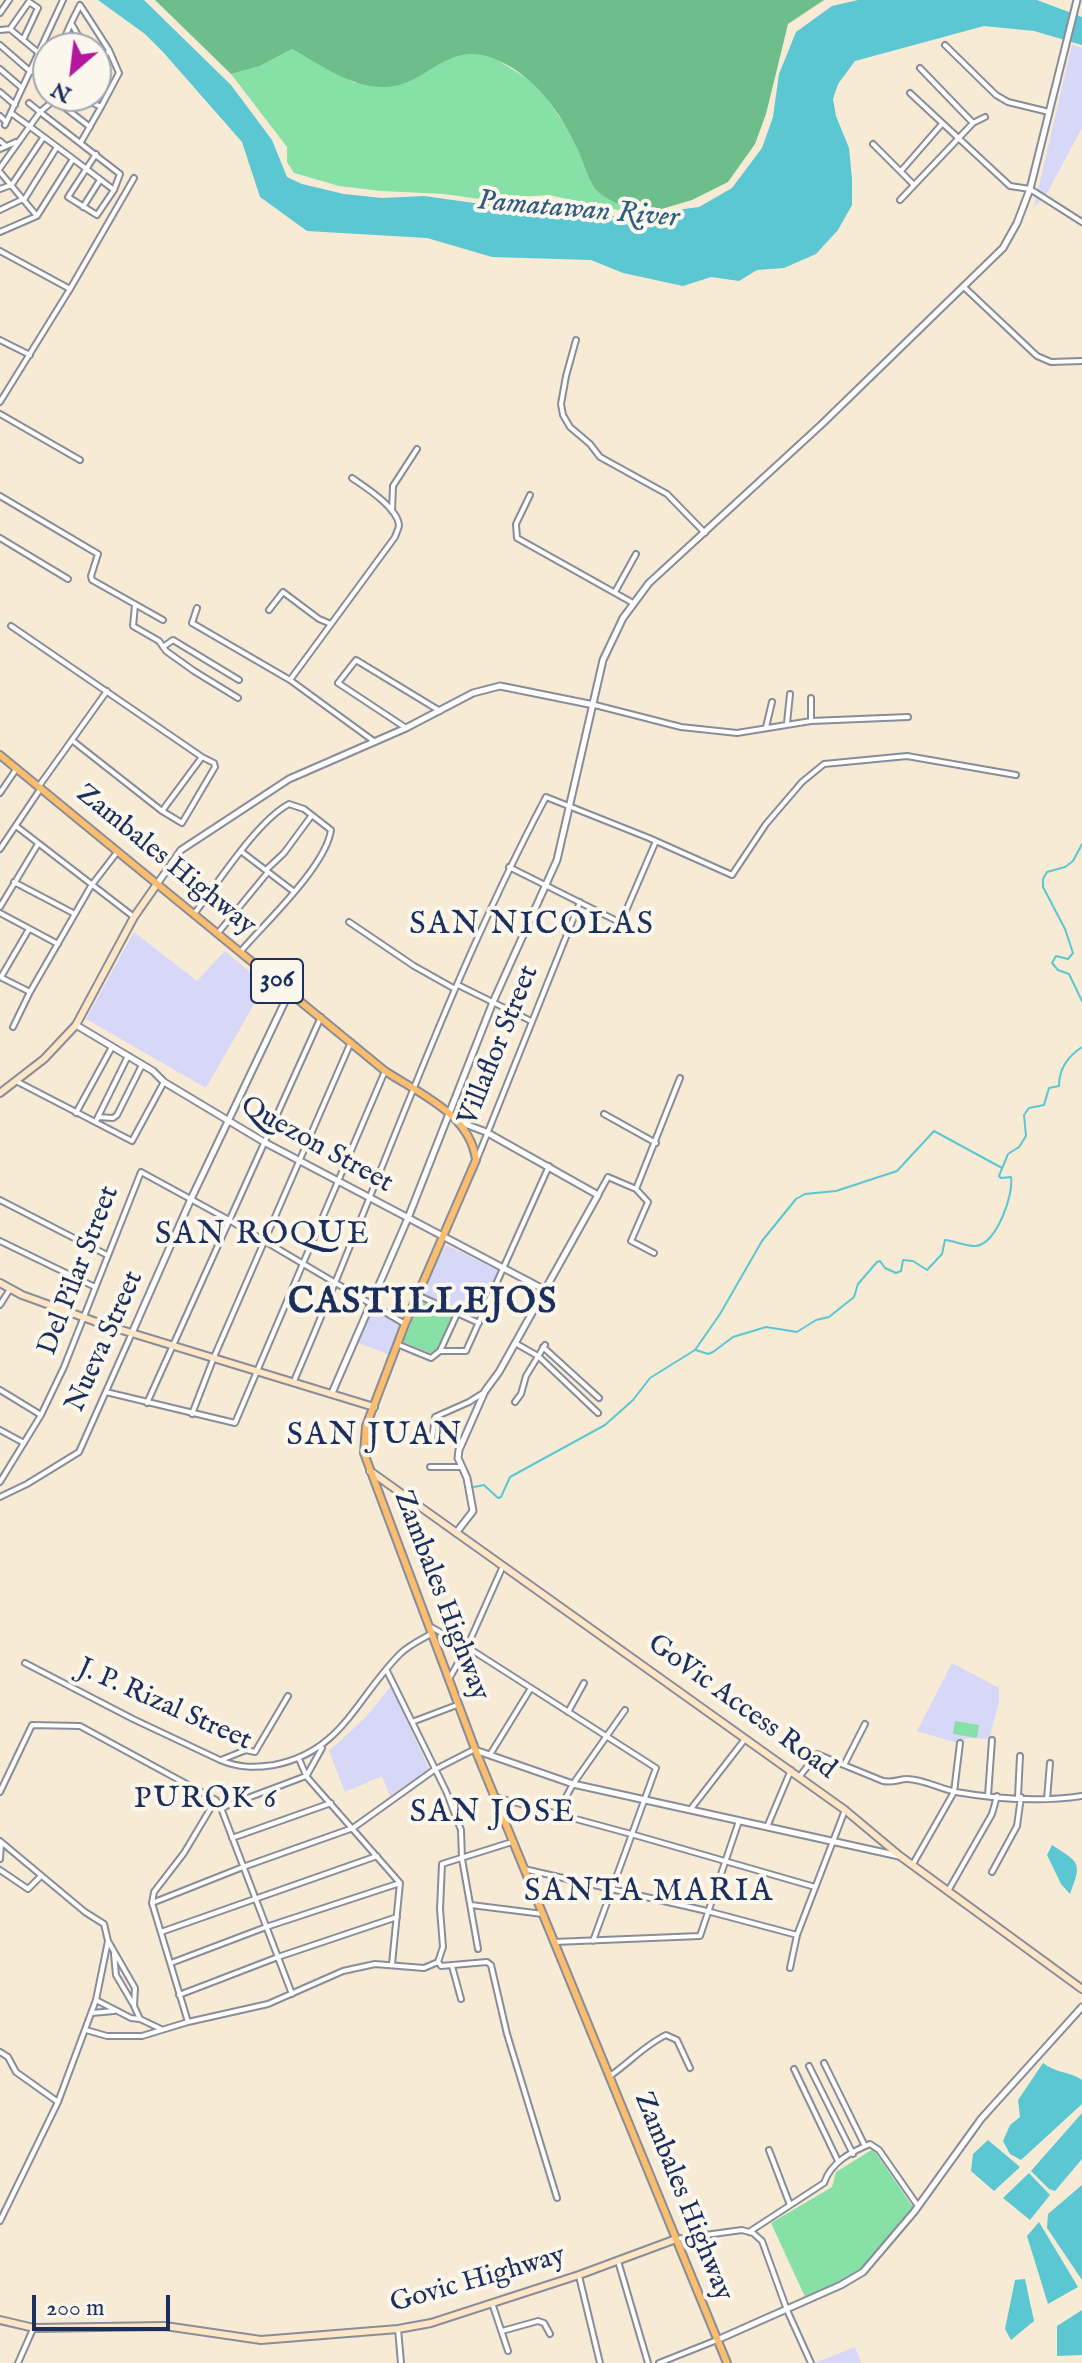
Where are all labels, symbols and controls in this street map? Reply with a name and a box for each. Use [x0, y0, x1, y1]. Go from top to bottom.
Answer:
north arrow [32, 32, 112, 112]
text: N [47, 75, 77, 108]
water label: Pamatawan River [476, 184, 680, 238]
street label: Zambales Highway [68, 778, 262, 944]
district label: SAN NICOLAS [409, 907, 655, 945]
road number: 306 [251, 959, 303, 1003]
street label: Villaflor Street [453, 961, 547, 1131]
street label: Quezon Street [234, 1090, 398, 1202]
street label: Del Pilar Street [32, 1182, 128, 1360]
district label: SAN ROQUE [155, 1217, 371, 1255]
street label: Nueva Street [60, 1266, 152, 1418]
district label: CASTILLEJOS [288, 1283, 558, 1327]
district label: SAN JUAN [287, 1418, 463, 1456]
street label: Zambales Highway [385, 1486, 495, 1706]
street label: GoVic Access Road [640, 1628, 842, 1788]
street label: J. P. Rizal Street [72, 1653, 256, 1759]
district label: PUROK 6 [134, 1783, 278, 1819]
district label: SAN JOSE [410, 1795, 576, 1833]
district label: SANTA MARIA [524, 1874, 774, 1912]
street label: Zambales Highway [625, 2088, 739, 2306]
street label: Govic Highway [387, 2240, 569, 2322]
scale bar [36, 2279, 174, 2329]
text: 200 m [46, 2293, 105, 2324]

